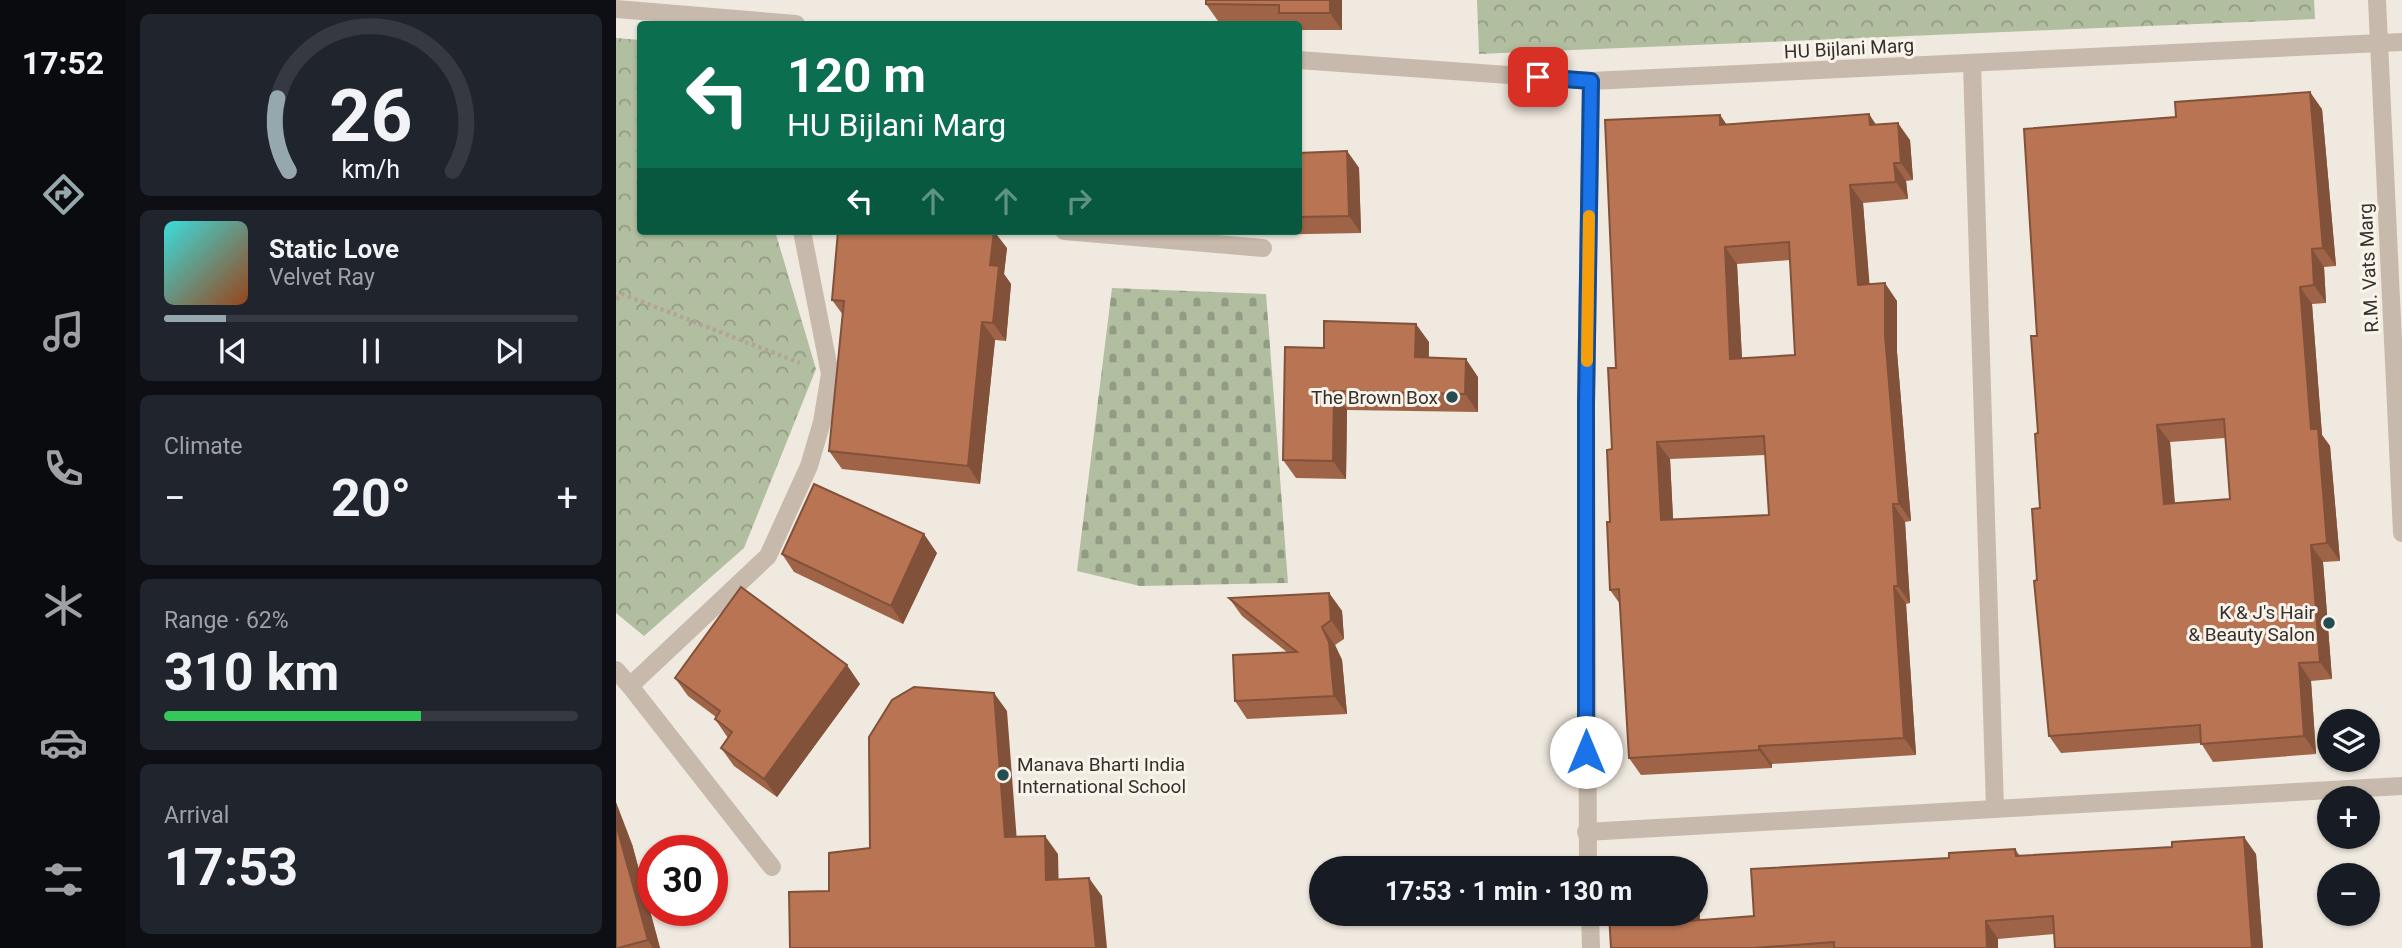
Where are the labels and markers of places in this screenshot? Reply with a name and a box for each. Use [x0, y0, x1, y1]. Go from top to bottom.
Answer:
pin [1508, 47, 1568, 107]
place label: The Brown Box [1311, 386, 1439, 409]
marker: The Brown Box [1444, 389, 1460, 405]
place label: K & J's Hair & Beauty Salon [2188, 601, 2316, 646]
marker: K & J's Hair & Beauty Salon [2321, 615, 2337, 631]
place label: Manava Bharti India International School [1017, 753, 1186, 798]
marker: Manava Bharti India International School [995, 767, 1011, 783]

